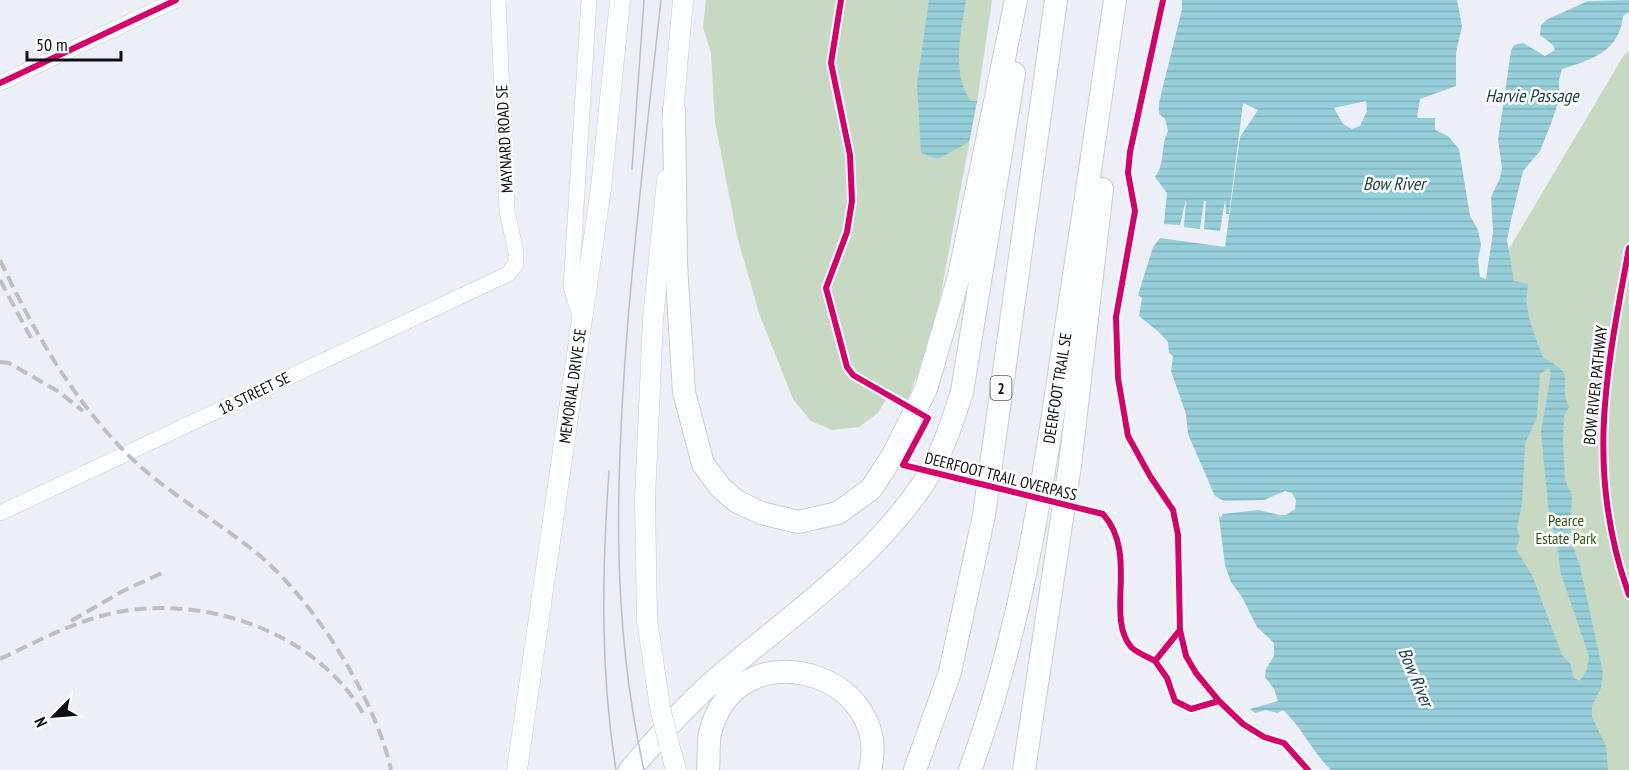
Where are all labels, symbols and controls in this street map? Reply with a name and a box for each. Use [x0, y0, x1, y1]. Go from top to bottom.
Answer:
scale bar [27, 24, 122, 62]
text: 50 m [36, 33, 68, 56]
street label: MAYNARD ROAD SE [491, 84, 517, 194]
water label: Harvie Passage [1485, 84, 1580, 107]
water label: Bow River [1363, 172, 1428, 195]
street label: BOW RIVER PATHWAY [1579, 324, 1611, 446]
street label: MEMORIAL DRIVE SE [554, 327, 590, 445]
street label: DEERFOOT TRAIL SE [1038, 331, 1076, 445]
street label: 18 STREET SE [215, 367, 293, 419]
road number: 2 [990, 376, 1012, 400]
street label: DEERFOOT TRAIL OVERPASS [923, 447, 1079, 505]
park label: Pearce Estate Park [1535, 510, 1597, 548]
water label: Bow River [1393, 644, 1440, 713]
north arrow [24, 686, 84, 746]
text: N [30, 714, 51, 730]

